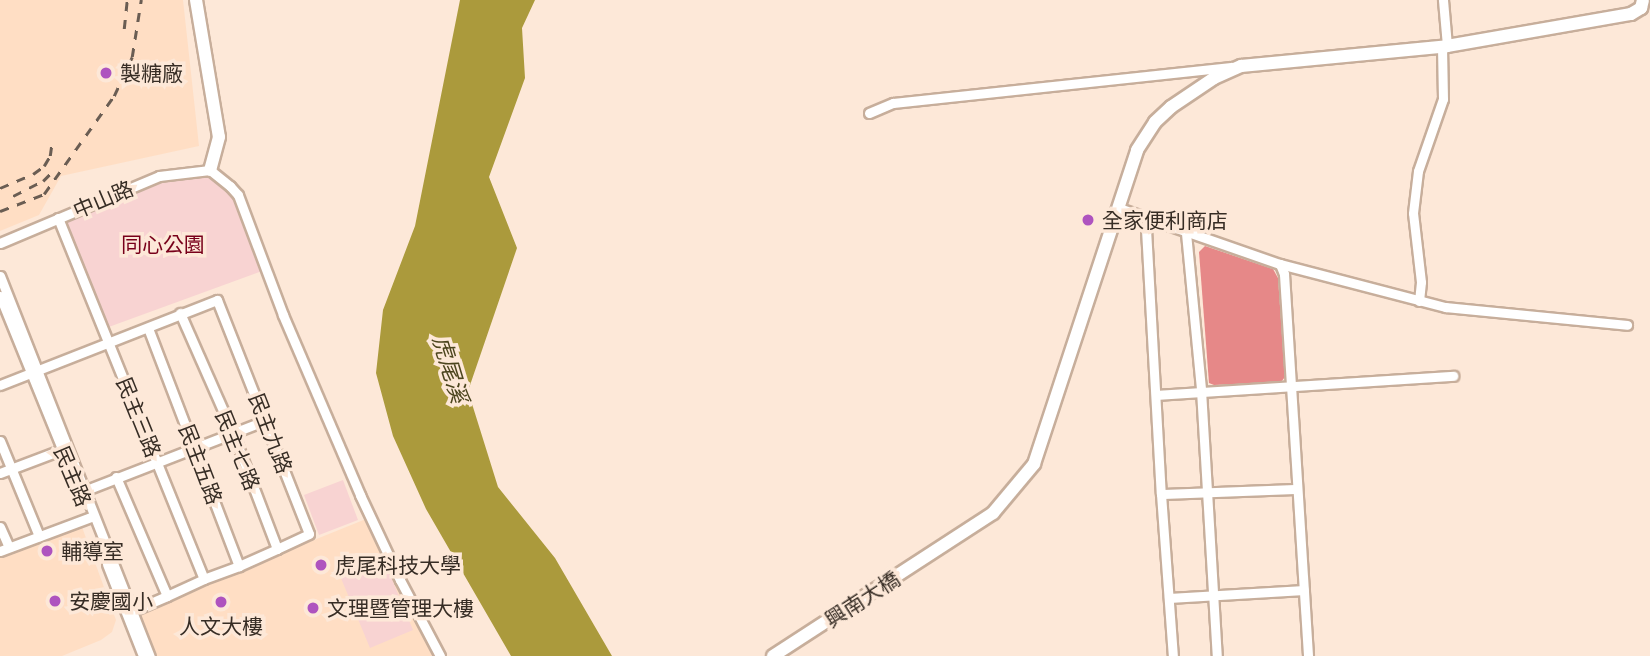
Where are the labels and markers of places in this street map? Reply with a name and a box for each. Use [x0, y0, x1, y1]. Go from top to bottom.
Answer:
place label: 製糖廠 [120, 60, 183, 86]
marker: 製糖廠 [98, 65, 114, 81]
place label: 全家便利商店 [1102, 207, 1228, 233]
marker: 全家便利商店 [1080, 212, 1096, 228]
place label: 輔導室 [61, 538, 124, 564]
marker: 輔導室 [39, 543, 55, 559]
place label: 虎尾科技大學 [335, 552, 461, 578]
marker: 虎尾科技大學 [313, 557, 329, 573]
place label: 安慶國小 [69, 588, 153, 614]
marker: 安慶國小 [47, 593, 63, 609]
marker: 人文大樓 [213, 594, 229, 610]
place label: 文理暨管理大樓 [327, 595, 474, 621]
marker: 文理暨管理大樓 [305, 600, 321, 616]
place label: 人文大樓 [179, 613, 263, 639]

